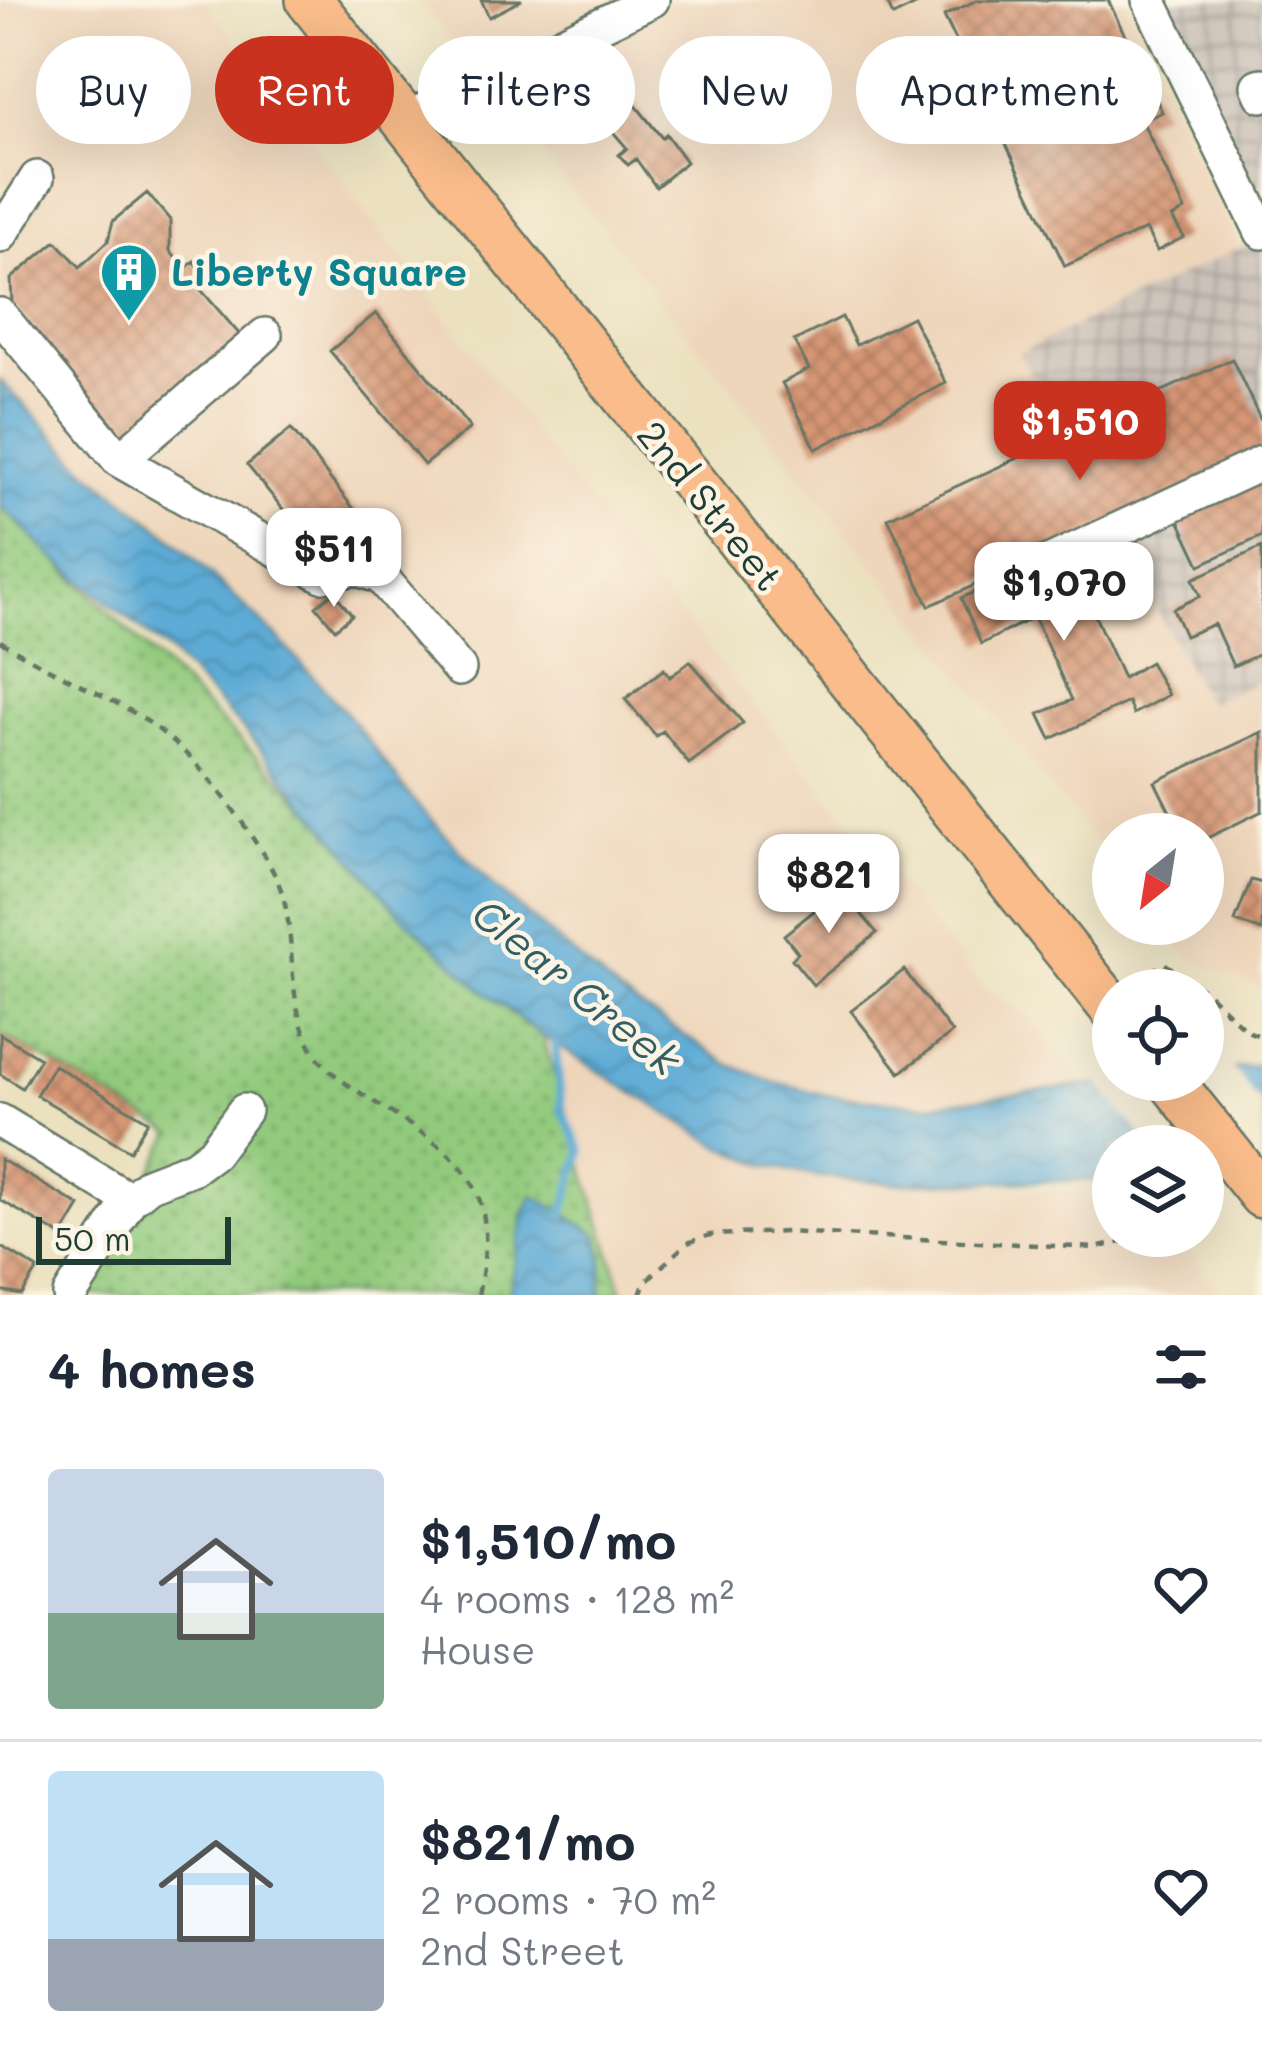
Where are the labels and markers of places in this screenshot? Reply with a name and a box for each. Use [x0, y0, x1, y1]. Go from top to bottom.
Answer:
building icon: Liberty Square [98, 241, 160, 323]
place label: Liberty Square [171, 245, 467, 296]
pin: $1,510 [982, 381, 1178, 483]
pin: $511 [263, 508, 405, 610]
pin: $1,070 [966, 542, 1162, 644]
pin: $821 [758, 834, 900, 936]

